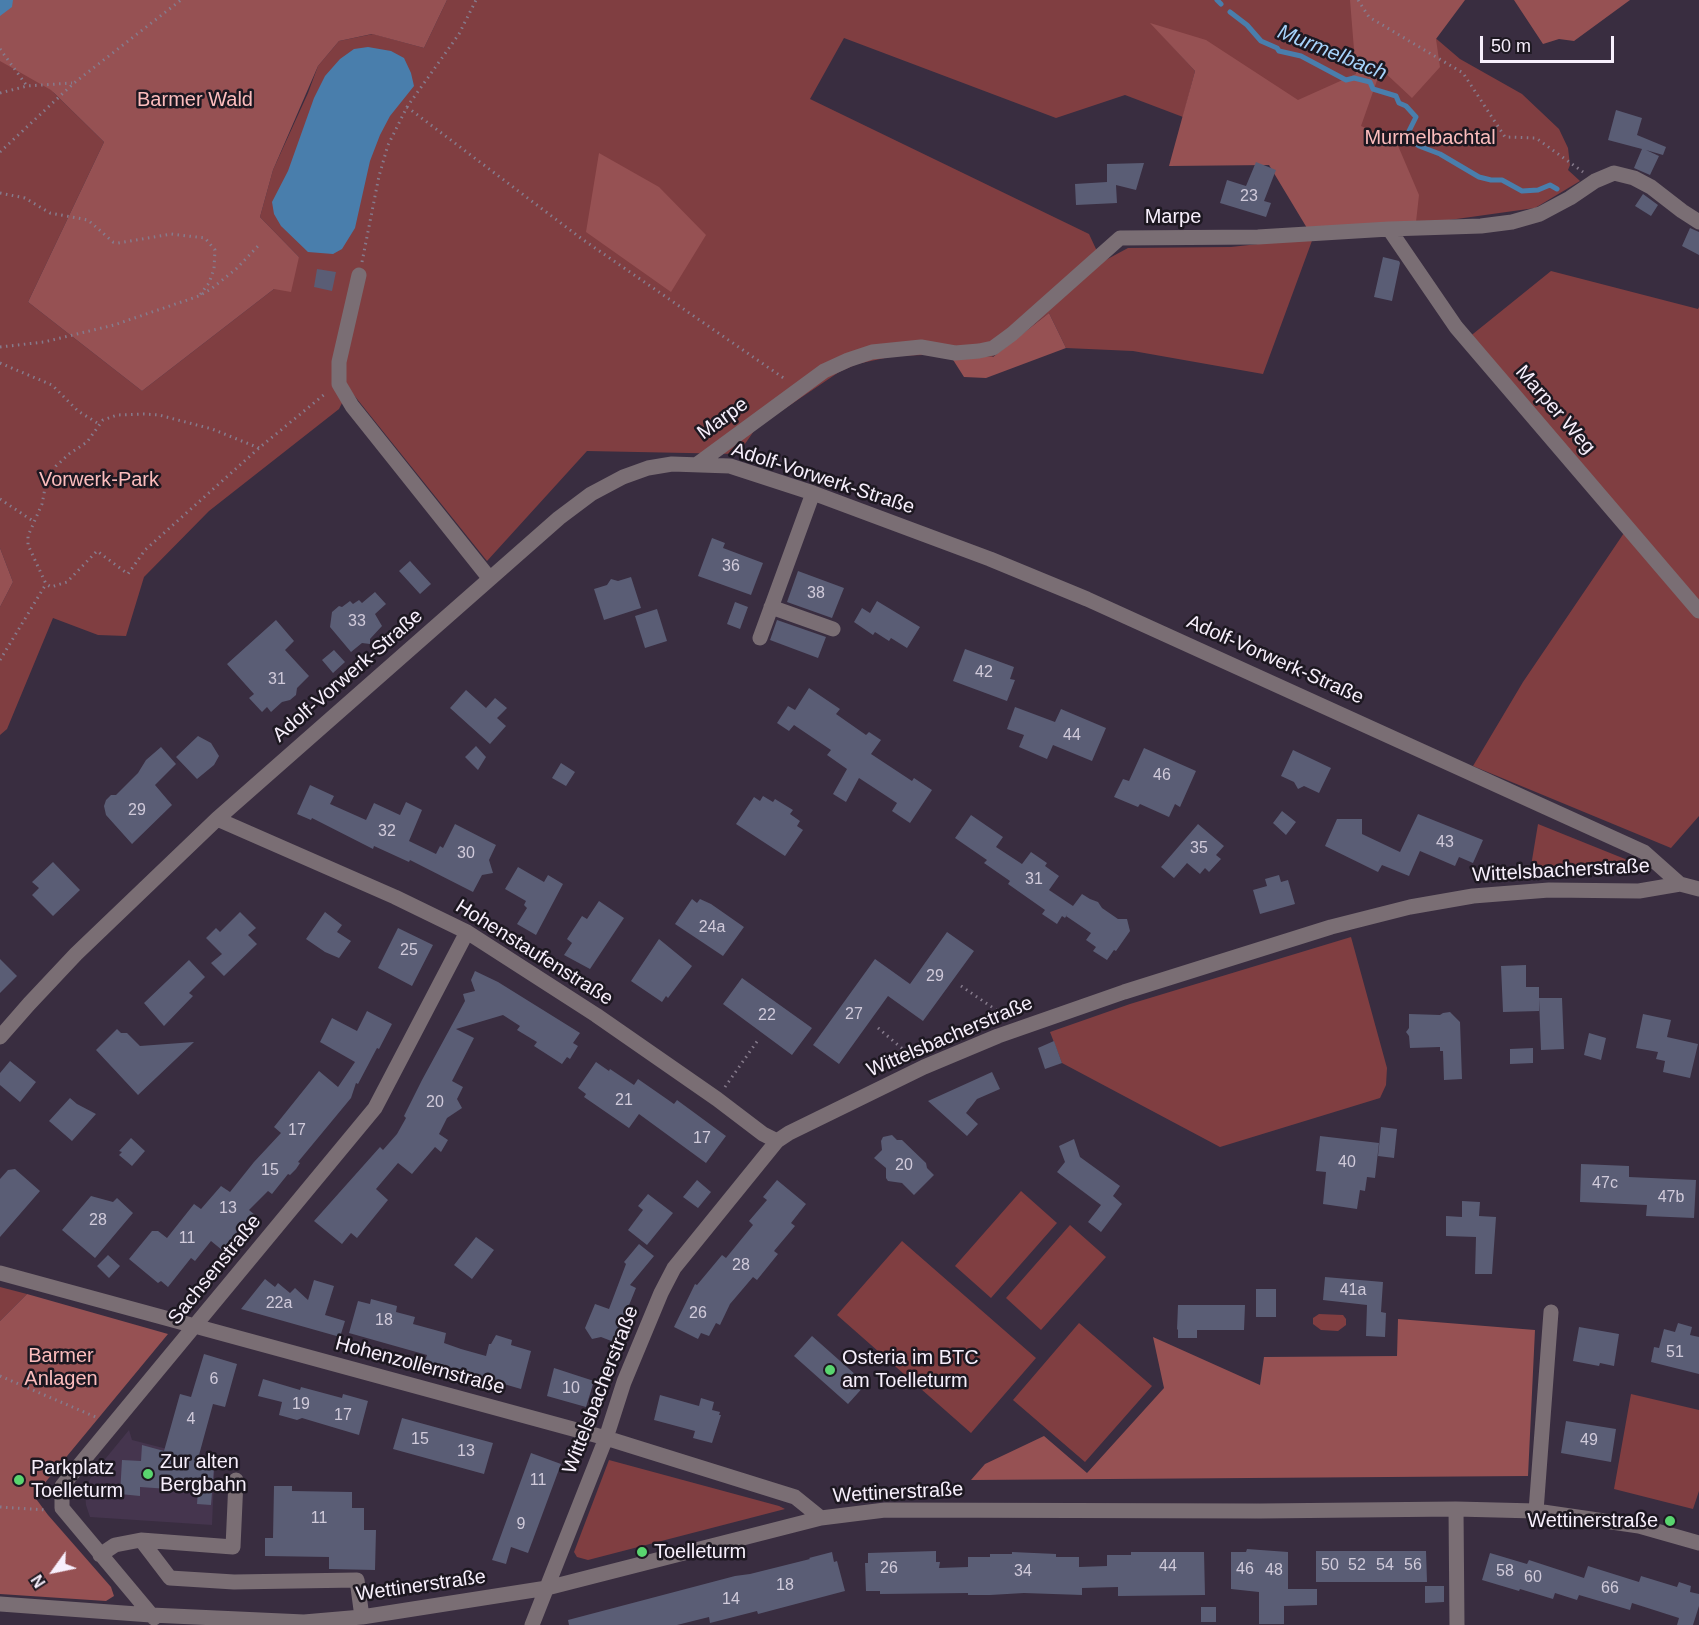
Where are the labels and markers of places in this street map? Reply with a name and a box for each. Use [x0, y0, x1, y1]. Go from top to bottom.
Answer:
place label: Osteria im BTC am Toelleturm [842, 1346, 979, 1393]
marker: Osteria im BTC am Toelleturm [823, 1363, 837, 1377]
place label: Zur alten Bergbahn [160, 1450, 247, 1497]
place label: Parkplatz Toelleturm [31, 1456, 123, 1503]
marker: Zur alten Bergbahn [141, 1467, 155, 1481]
marker: Parkplatz Toelleturm [12, 1473, 26, 1487]
place label: Wettinerstraße [1527, 1509, 1658, 1533]
marker: Wettinerstraße [1663, 1514, 1677, 1528]
place label: Toelleturm [654, 1540, 746, 1564]
marker: Toelleturm [635, 1545, 649, 1559]

